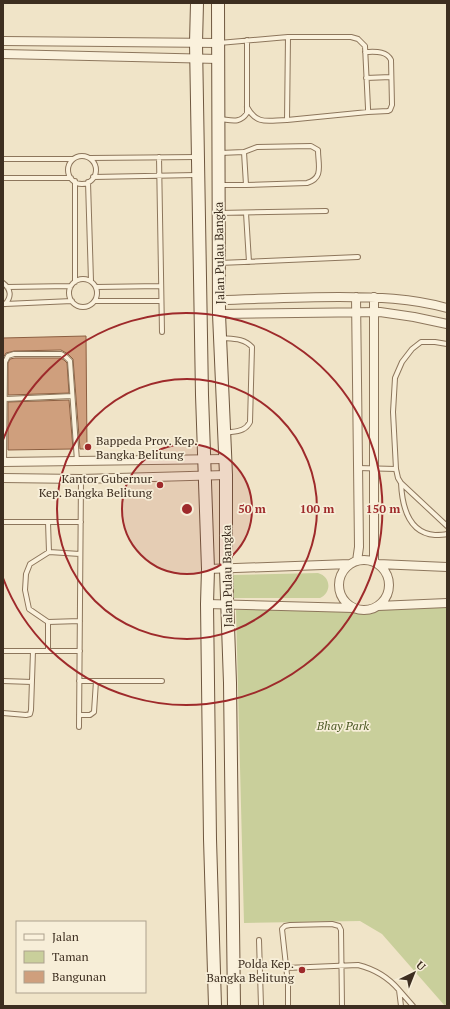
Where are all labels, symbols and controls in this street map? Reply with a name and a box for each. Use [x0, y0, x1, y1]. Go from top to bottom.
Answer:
street label: Jalan Pulau Bangka [211, 202, 227, 304]
place label: Bappeda Prov. Kep. Bangka Belitung [96, 433, 198, 462]
marker: Bappeda Prov. Kep. Bangka Belitung [83, 442, 93, 452]
place label: Kantor Gubernur Kep. Bangka Belitung [39, 471, 153, 500]
marker: Kantor Gubernur Kep. Bangka Belitung [155, 480, 165, 490]
text: 50 m [238, 501, 266, 516]
text: 100 m [300, 501, 334, 516]
text: 150 m [366, 501, 400, 516]
centre of rings [180, 502, 194, 516]
street label: Jalan Pulau Bangka [219, 525, 235, 627]
park label: Bhay Park [316, 718, 369, 733]
legend [16, 921, 146, 993]
text: Jalan [52, 929, 79, 944]
text: Taman [52, 949, 89, 964]
north arrow [394, 953, 434, 993]
place label: Polda Kep. Bangka Belitung [207, 956, 295, 985]
text: U [413, 958, 429, 974]
marker: Polda Kep. Bangka Belitung [297, 965, 307, 975]
text: Bangunan [52, 969, 106, 984]

